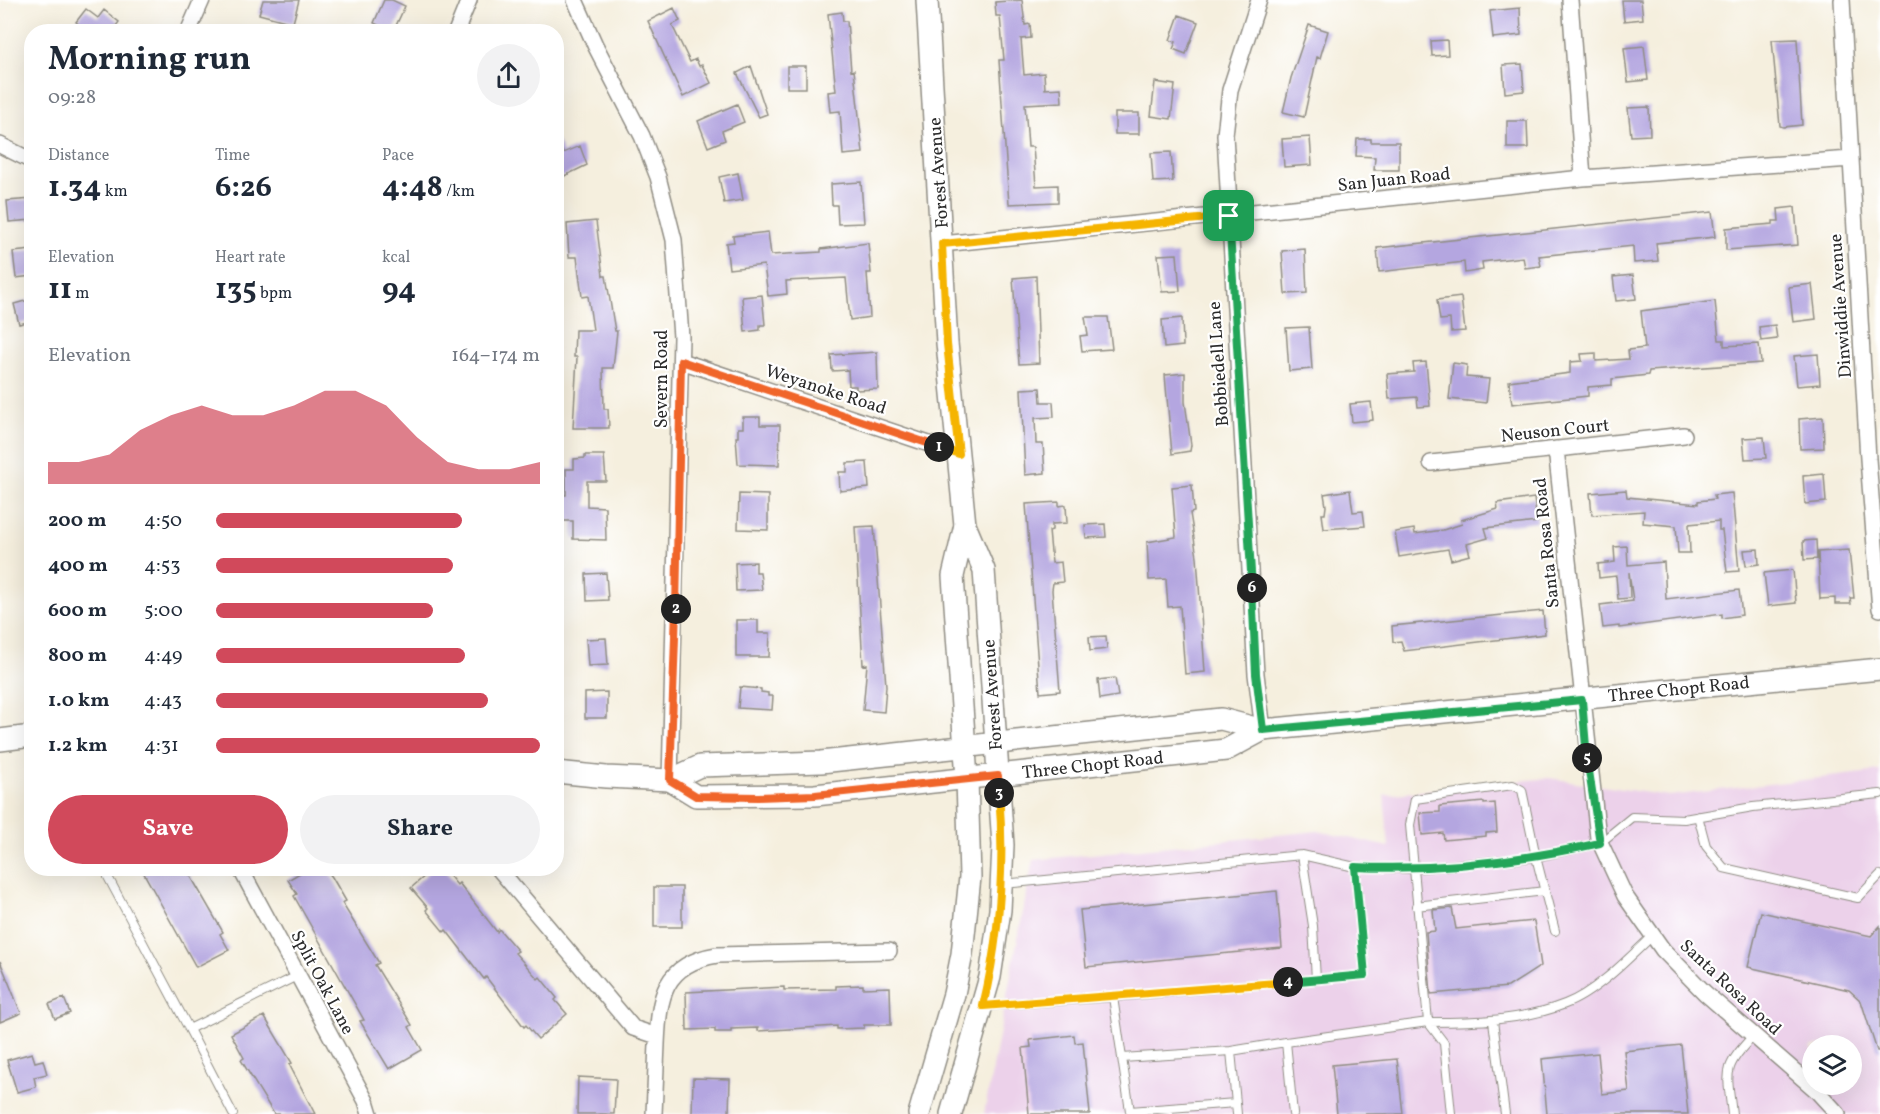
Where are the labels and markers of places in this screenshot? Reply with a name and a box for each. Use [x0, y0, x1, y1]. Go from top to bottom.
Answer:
pin [1203, 190, 1254, 241]
pin: 1 [924, 432, 954, 462]
pin: 6 [1237, 573, 1267, 603]
pin: 2 [661, 594, 691, 624]
pin: 5 [1572, 743, 1602, 773]
pin: 3 [984, 778, 1014, 808]
pin: 4 [1273, 967, 1303, 997]

